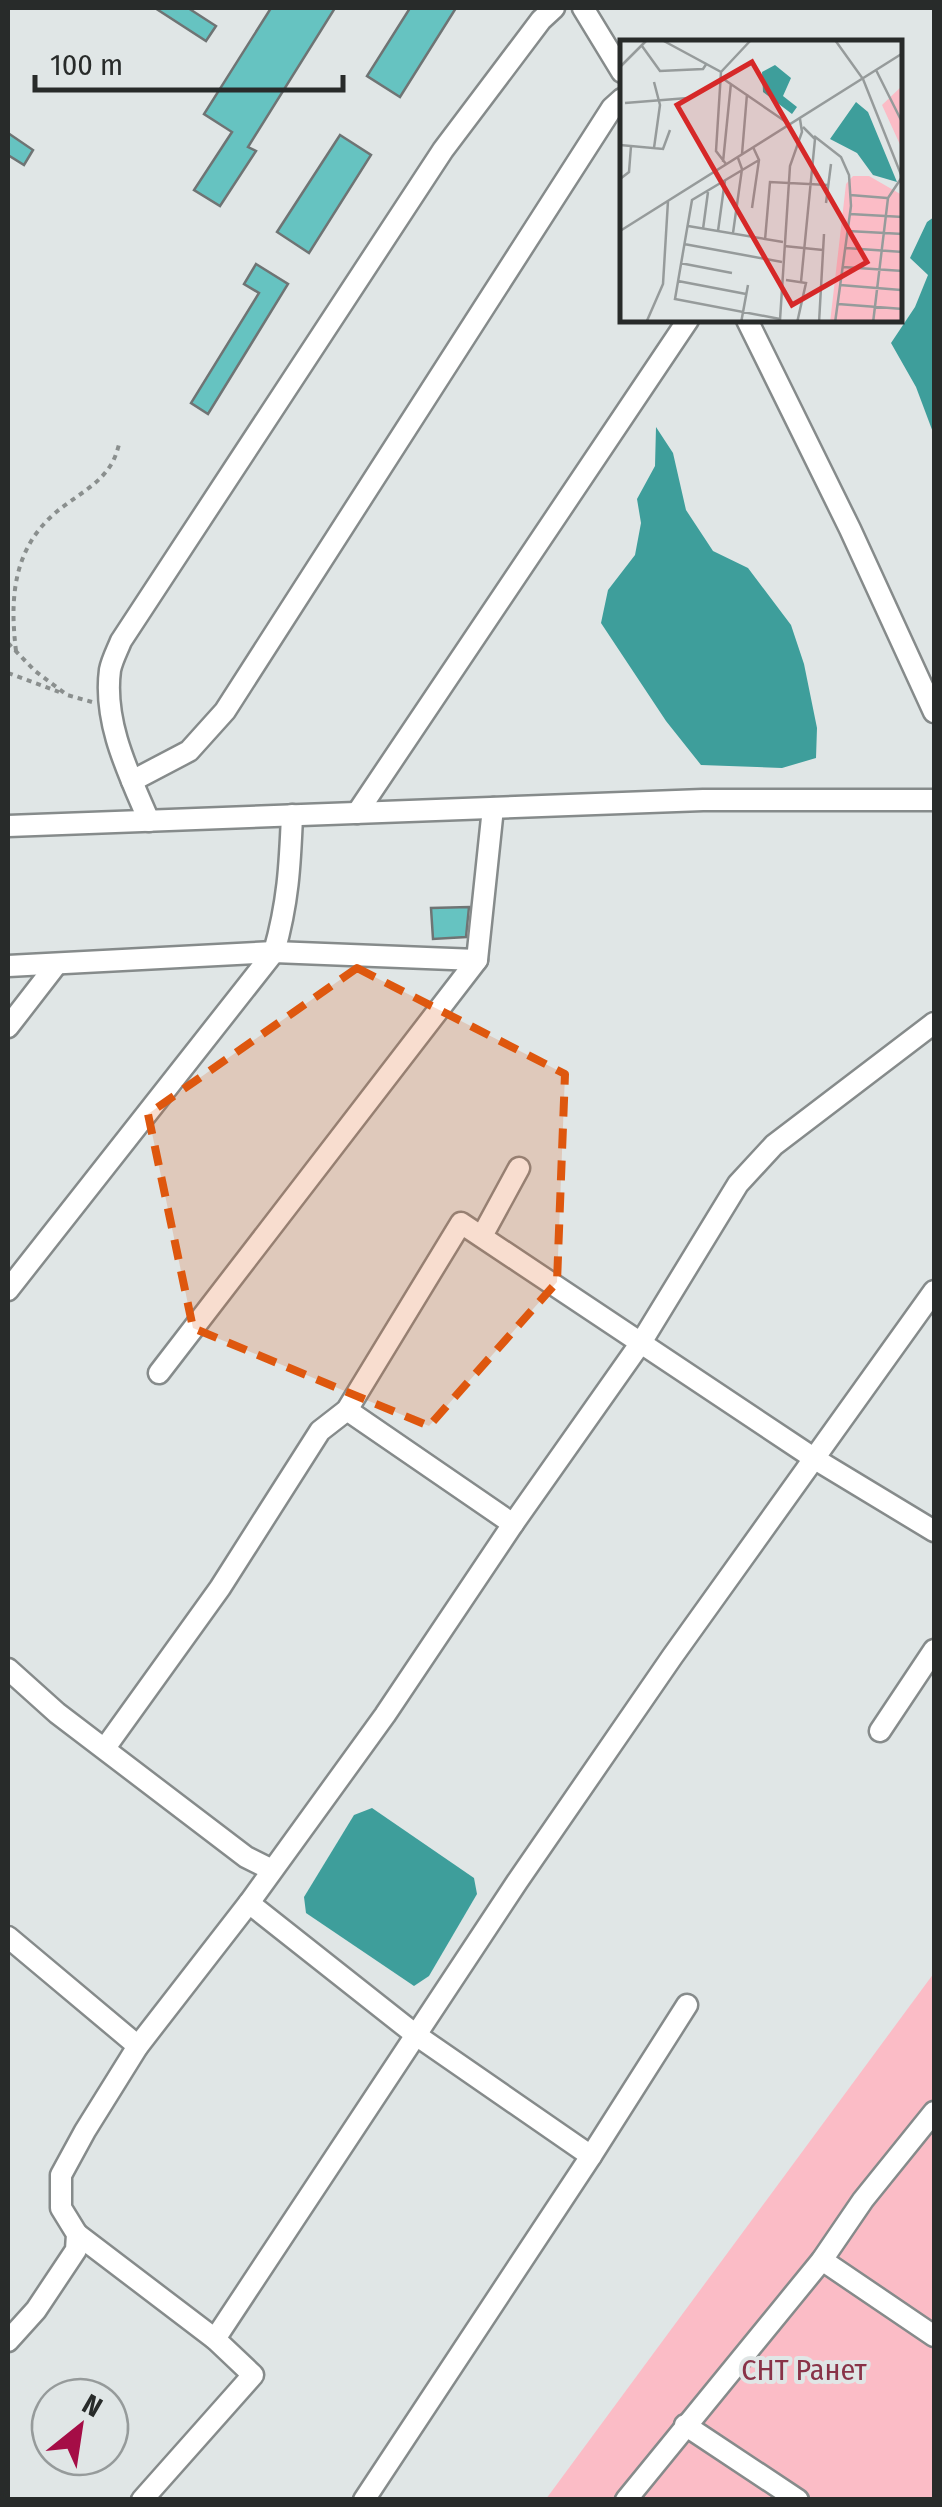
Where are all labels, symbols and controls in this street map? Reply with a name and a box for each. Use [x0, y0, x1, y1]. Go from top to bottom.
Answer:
scale bar [35, 30, 342, 92]
inset map [620, 40, 902, 322]
text: 100 m [50, 47, 123, 83]
park label: СНТ Ранет [741, 2352, 868, 2388]
north arrow [30, 2377, 130, 2477]
text: N [77, 2387, 108, 2424]

